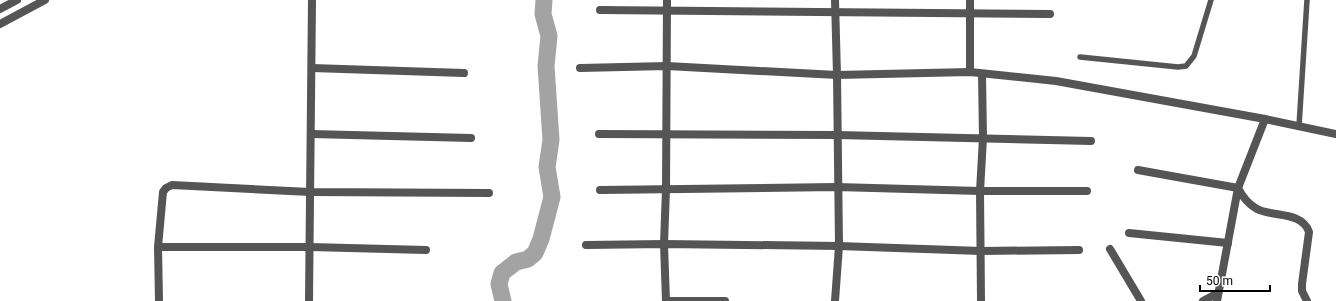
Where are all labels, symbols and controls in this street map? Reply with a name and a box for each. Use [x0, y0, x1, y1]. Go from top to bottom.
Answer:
scale bar [1200, 267, 1270, 293]
text: 50 m [1206, 274, 1233, 288]

